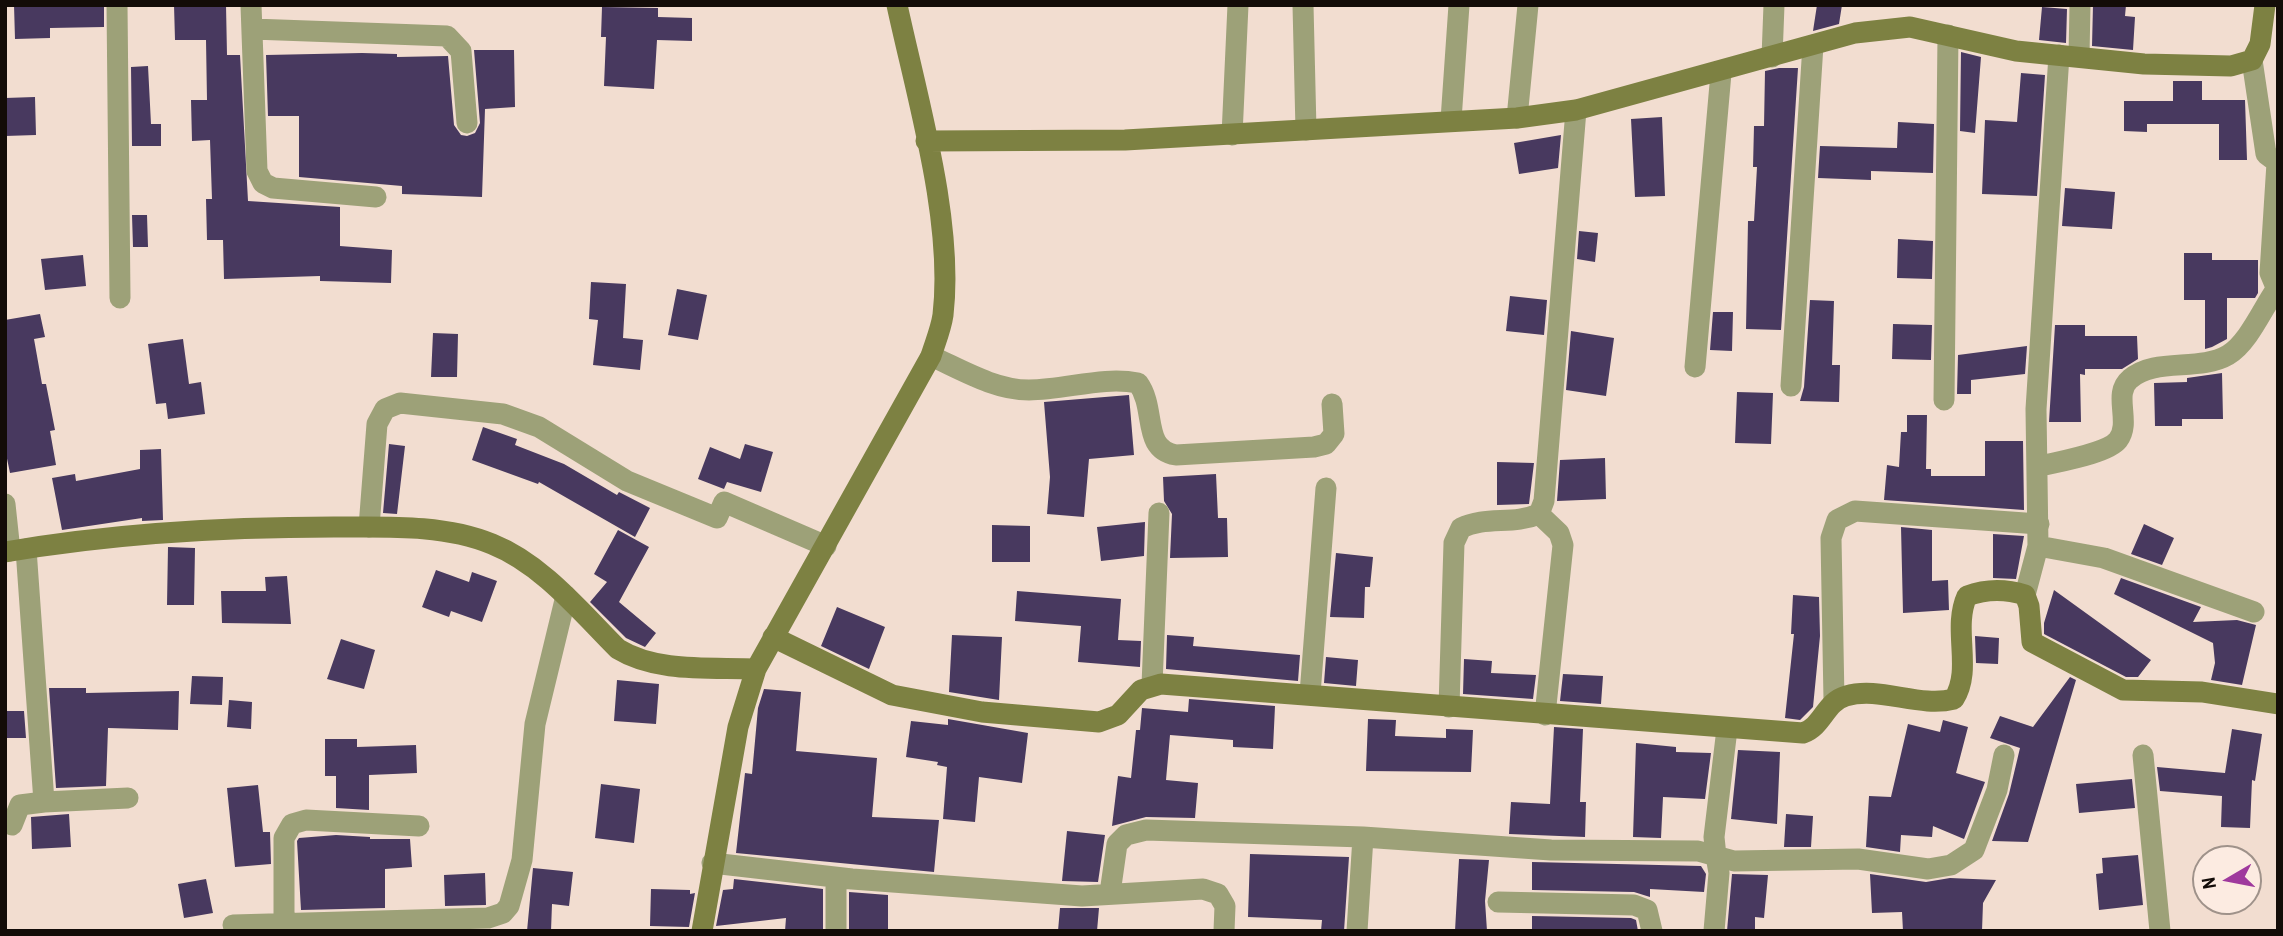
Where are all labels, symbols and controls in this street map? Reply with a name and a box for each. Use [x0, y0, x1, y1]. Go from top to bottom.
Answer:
north arrow [2192, 845, 2262, 915]
text: N [2195, 876, 2222, 891]

